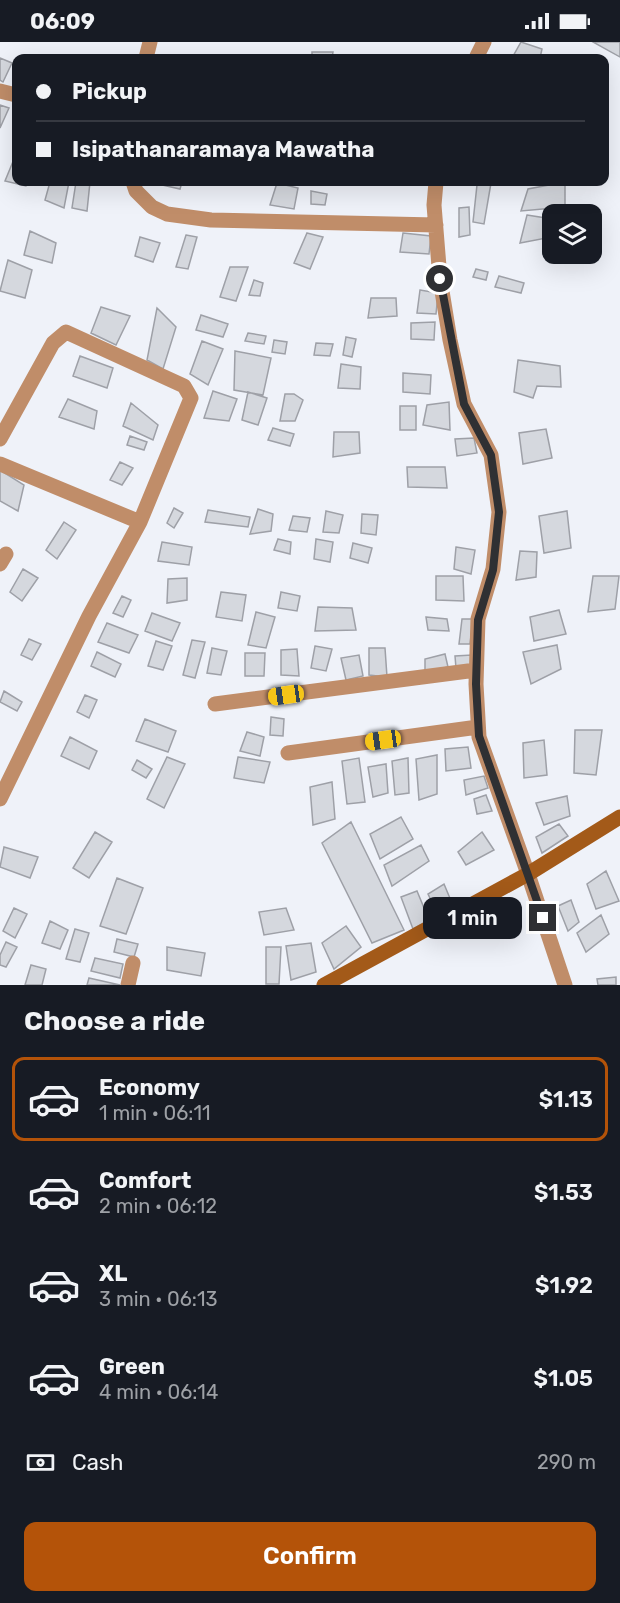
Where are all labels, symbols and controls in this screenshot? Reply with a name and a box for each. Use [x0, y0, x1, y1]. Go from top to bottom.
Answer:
text: 06:09 [30, 8, 95, 35]
text: Pickup [72, 78, 147, 105]
text: Isipathanaramaya Mawatha [72, 136, 374, 163]
map controls [542, 204, 602, 264]
button: layers [542, 204, 602, 264]
route start [426, 265, 453, 292]
car [267, 684, 305, 706]
car [364, 729, 402, 751]
callout: 1 min [423, 897, 522, 939]
route end [529, 904, 556, 931]
text: 1 min [447, 906, 498, 930]
text: Choose a ride [24, 1005, 205, 1037]
icon: car [27, 1072, 81, 1126]
text: Economy [99, 1074, 200, 1101]
text: $1.13 [539, 1086, 593, 1113]
text: 1 min · 06:11 [99, 1101, 211, 1125]
icon: car [27, 1165, 81, 1219]
text: Comfort [99, 1167, 191, 1194]
text: $1.53 [534, 1179, 593, 1206]
text: 2 min · 06:12 [99, 1194, 217, 1218]
icon: car [27, 1258, 81, 1312]
text: XL [99, 1260, 127, 1287]
text: $1.92 [535, 1272, 593, 1299]
text: 3 min · 06:13 [99, 1287, 218, 1311]
icon: car [27, 1351, 81, 1405]
text: Green [99, 1353, 165, 1380]
text: $1.05 [534, 1365, 593, 1392]
text: 4 min · 06:14 [99, 1380, 218, 1404]
icon: cash [24, 1446, 57, 1479]
text: Cash [72, 1449, 123, 1476]
text: 290 m [537, 1450, 596, 1474]
button: Confirm [24, 1522, 596, 1591]

